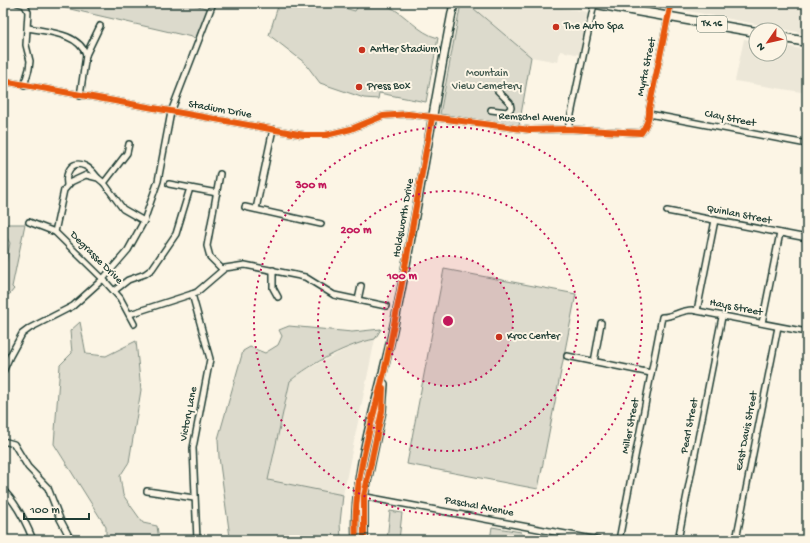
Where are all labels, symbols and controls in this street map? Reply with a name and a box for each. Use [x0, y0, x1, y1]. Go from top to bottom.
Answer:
road number: TX 16 [697, 16, 727, 32]
place label: The Auto Spa [563, 21, 624, 33]
marker: The Auto Spa [551, 22, 561, 32]
north arrow [748, 22, 788, 62]
street label: Myrta Street [635, 35, 659, 97]
text: N [754, 40, 768, 53]
place label: Antler Stadium [370, 44, 438, 56]
marker: Antler Stadium [357, 45, 367, 55]
park label: Mountain View Cemetery [451, 68, 523, 93]
place label: Press Box [366, 81, 411, 93]
marker: Press Box [354, 82, 364, 92]
street label: Stadium Drive [187, 99, 253, 122]
street label: Clay Street [703, 108, 758, 130]
street label: Remschel Avenue [498, 111, 576, 125]
street label: Holdsworth Drive [391, 177, 417, 258]
text: 300 m [294, 179, 327, 193]
street label: Quinlan Street [706, 203, 774, 227]
text: 200 m [341, 224, 372, 238]
street label: Degrasse Drive [66, 228, 125, 287]
text: 100 m [386, 270, 417, 284]
street label: Hays Street [708, 297, 765, 319]
centre of rings [441, 314, 455, 328]
place label: Kroc Center [507, 331, 561, 343]
marker: Kroc Center [494, 332, 504, 342]
street label: Victory Lane [178, 385, 200, 443]
street label: East Davis Street [733, 389, 761, 472]
street label: Miller Street [620, 396, 643, 455]
street label: Pearl Street [679, 396, 702, 456]
street label: Paschal Avenue [442, 494, 515, 520]
scale bar [24, 495, 89, 521]
text: 100 m [29, 504, 60, 518]

